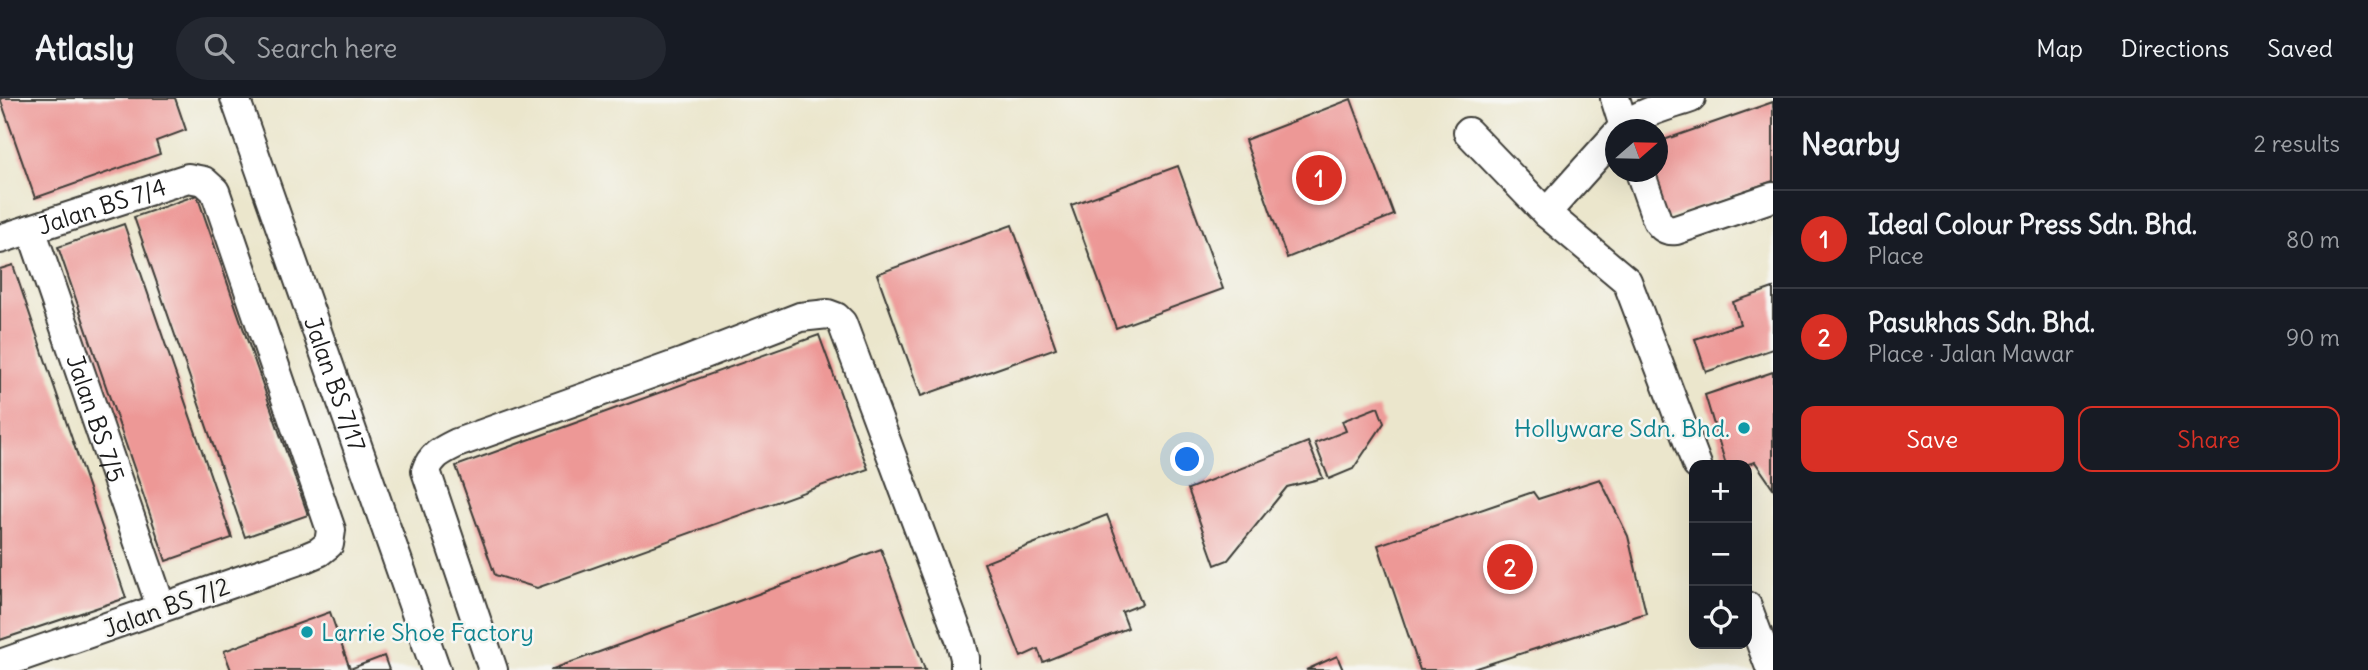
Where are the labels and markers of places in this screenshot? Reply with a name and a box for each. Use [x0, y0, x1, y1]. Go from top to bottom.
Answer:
pin: 1 [1296, 152, 1342, 204]
place label: Hollyware Sdn. Bhd. [1514, 413, 1730, 443]
marker: Hollyware Sdn. Bhd. [1736, 420, 1752, 436]
pin: 2 [1487, 541, 1533, 593]
place label: Larrie Shoe Factory [321, 617, 534, 647]
marker: Larrie Shoe Factory [299, 624, 315, 640]

